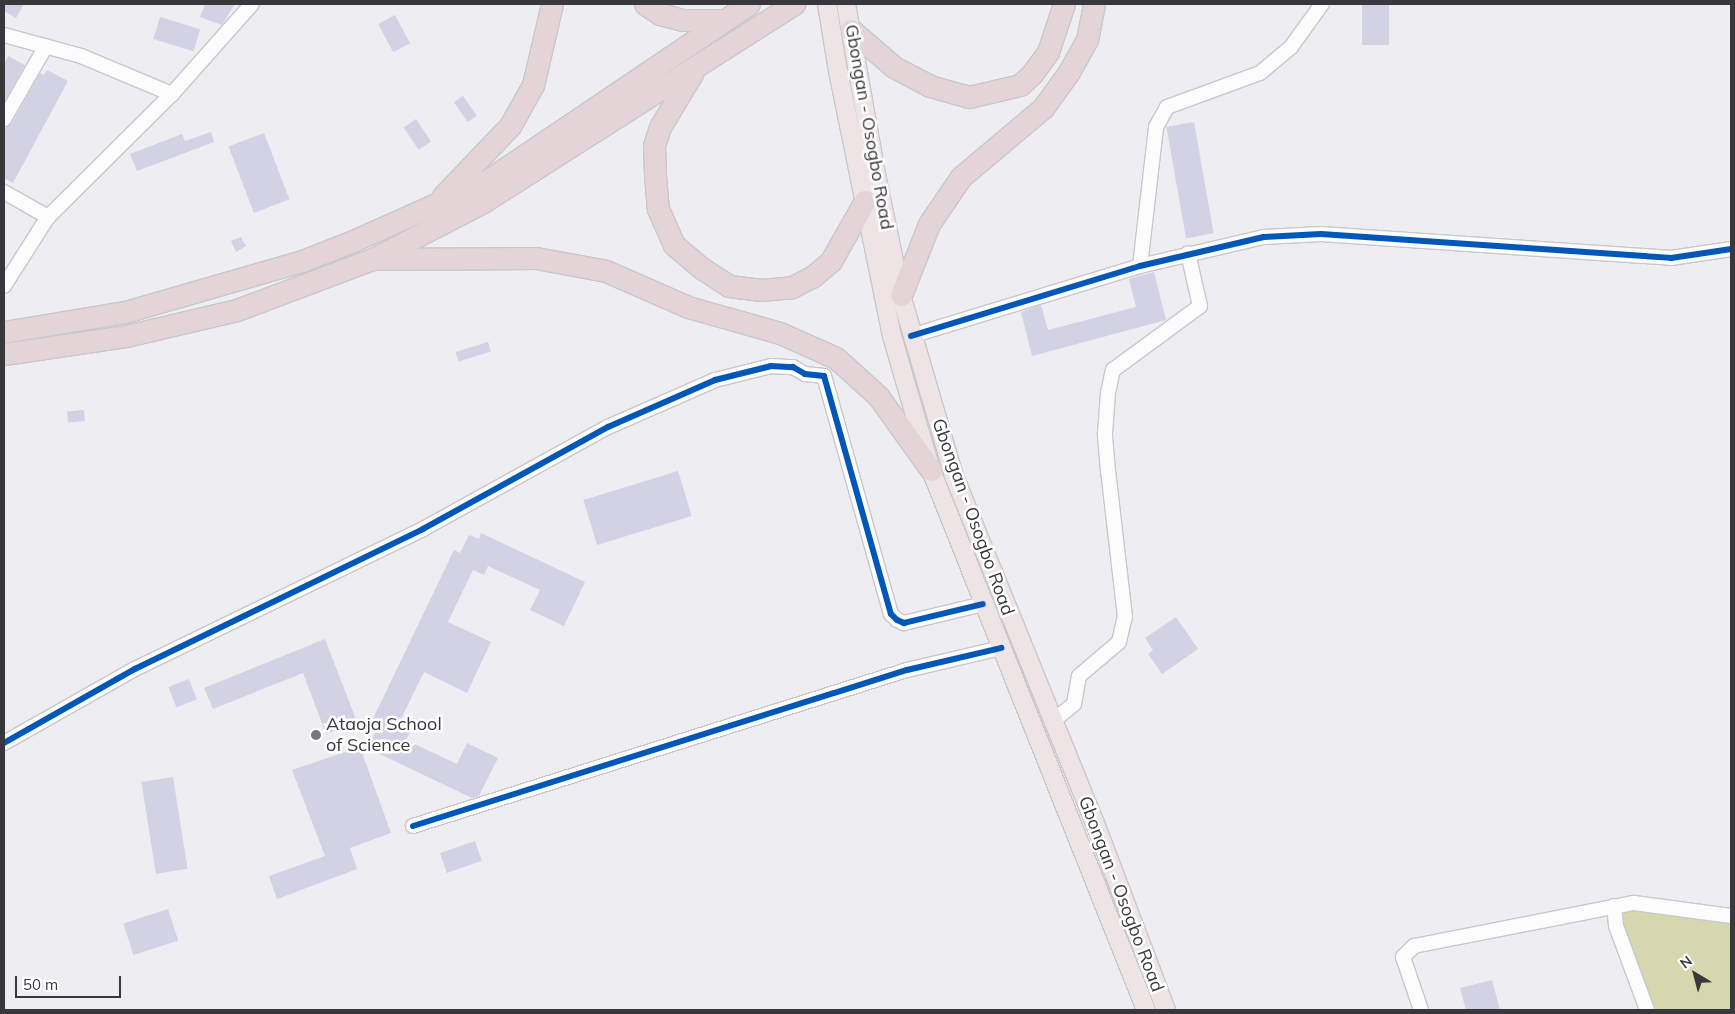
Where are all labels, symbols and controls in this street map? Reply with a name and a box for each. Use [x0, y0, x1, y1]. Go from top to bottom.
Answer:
street label: Gbongan - Osogbo Road [840, 23, 898, 231]
street label: Gbongan - Osogbo Road [927, 416, 1019, 618]
place label: Ataoja School of Science [326, 714, 442, 756]
marker: Ataoja School of Science [310, 729, 322, 741]
street label: Gbongan - Osogbo Road [1074, 793, 1168, 995]
north arrow [1670, 949, 1720, 999]
text: N [1676, 952, 1696, 972]
scale bar [18, 966, 124, 998]
text: 50 m [23, 975, 58, 994]

